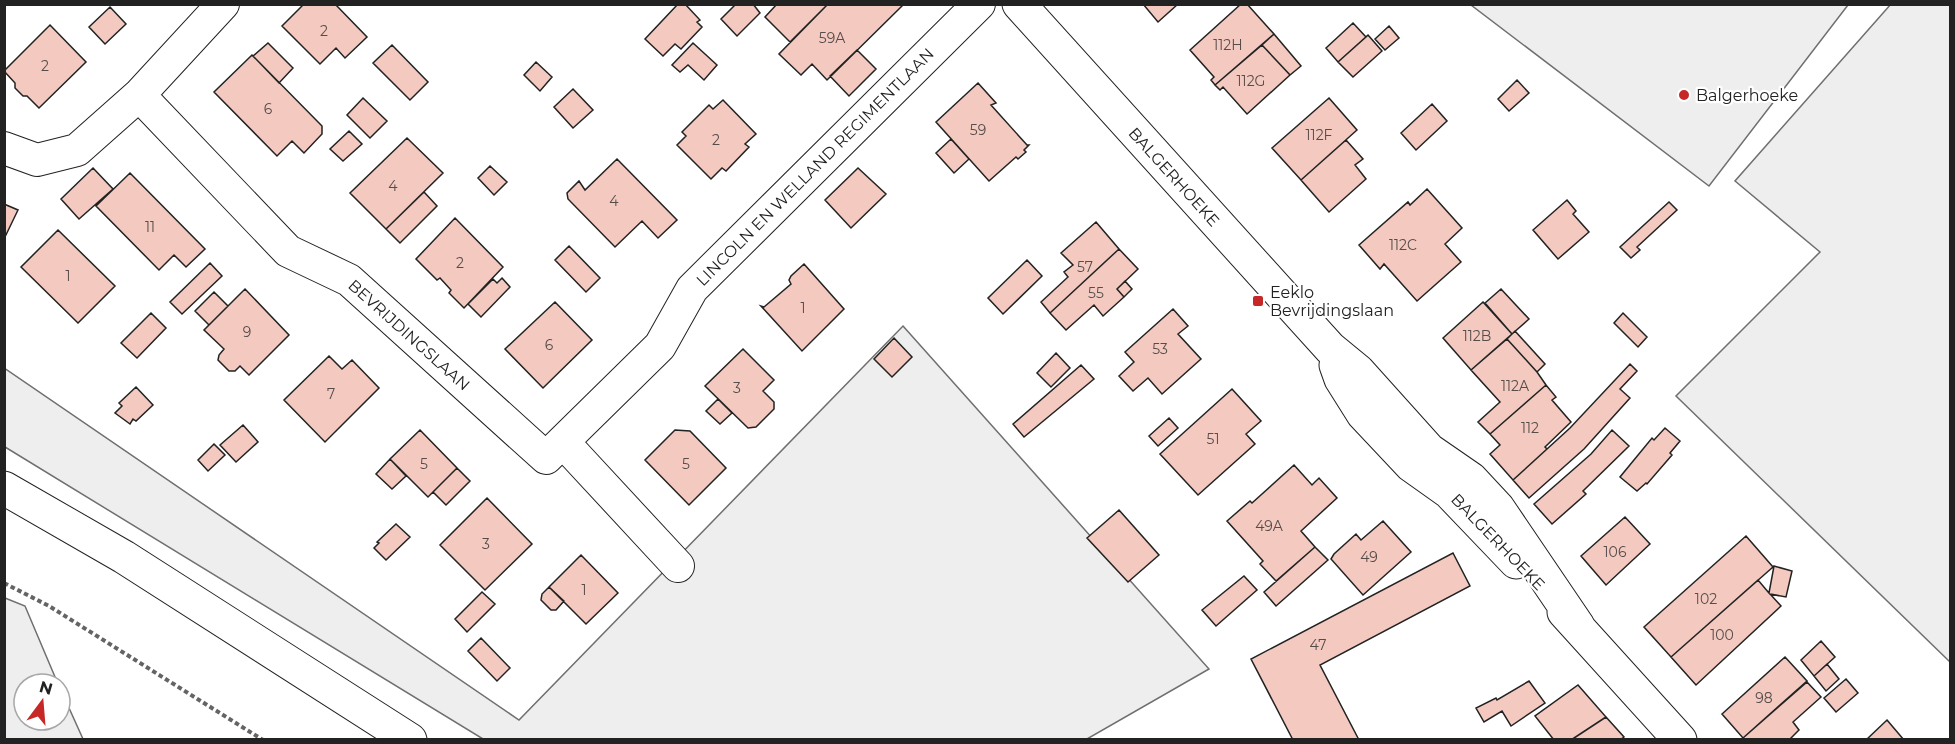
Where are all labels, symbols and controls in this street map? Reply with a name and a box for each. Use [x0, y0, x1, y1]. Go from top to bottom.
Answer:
house number: 2 [320, 22, 328, 40]
house number: 59A [819, 29, 846, 47]
house number: 112H [1213, 36, 1243, 54]
street label: LINCOLN EN WELLAND REGIMENTLAAN [692, 44, 938, 290]
house number: 2 [41, 57, 49, 75]
house number: 112G [1237, 72, 1265, 90]
place label: Balgerhoeke [1696, 86, 1798, 105]
marker: Balgerhoeke [1677, 88, 1691, 102]
house number: 6 [264, 100, 273, 118]
house number: 59 [970, 121, 986, 139]
street label: BALGERHOEKE [1125, 124, 1223, 230]
house number: 112F [1306, 126, 1333, 144]
house number: 2 [712, 131, 720, 149]
house number: 4 [388, 177, 398, 195]
house number: 4 [609, 192, 619, 210]
house number: 11 [145, 218, 155, 236]
house number: 112C [1389, 236, 1417, 254]
house number: 2 [456, 254, 464, 272]
house number: 57 [1077, 258, 1093, 276]
house number: 1 [65, 267, 71, 285]
street label: BEVRIJDINGSLAAN [344, 276, 474, 394]
place label: Eeklo Bevrijdingslaan [1270, 283, 1394, 320]
house number: 55 [1088, 284, 1104, 302]
marker: Eeklo Bevrijdingslaan [1251, 294, 1265, 308]
house number: 1 [800, 299, 806, 317]
house number: 9 [243, 323, 251, 341]
house number: 112B [1463, 327, 1491, 345]
house number: 6 [545, 336, 554, 354]
house number: 53 [1152, 340, 1168, 358]
house number: 112A [1501, 377, 1530, 395]
house number: 3 [733, 379, 741, 397]
house number: 7 [327, 385, 335, 403]
house number: 112 [1521, 419, 1539, 437]
house number: 51 [1207, 430, 1219, 448]
house number: 5 [420, 455, 428, 473]
house number: 5 [682, 455, 690, 473]
street label: BALGERHOEKE [1447, 490, 1549, 594]
house number: 49A [1255, 517, 1284, 535]
house number: 3 [482, 535, 490, 553]
house number: 106 [1604, 543, 1627, 561]
house number: 49 [1360, 548, 1378, 566]
house number: 1 [581, 581, 587, 599]
house number: 102 [1695, 590, 1717, 608]
house number: 100 [1710, 626, 1734, 644]
house number: 47 [1310, 636, 1326, 654]
north arrow [12, 672, 72, 732]
text: N [37, 677, 55, 699]
house number: 98 [1755, 689, 1773, 707]

